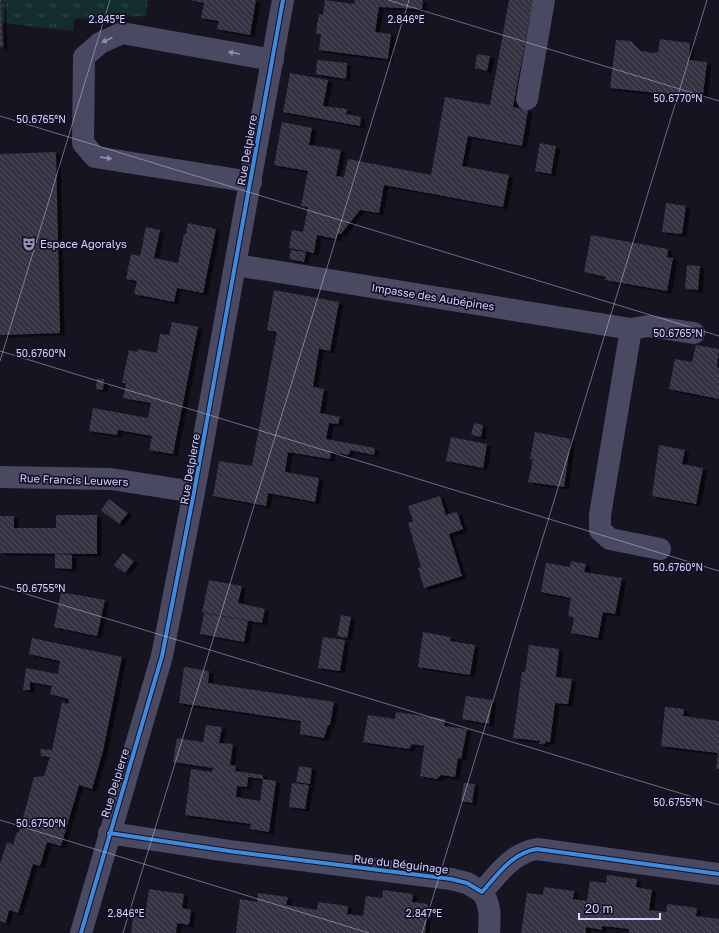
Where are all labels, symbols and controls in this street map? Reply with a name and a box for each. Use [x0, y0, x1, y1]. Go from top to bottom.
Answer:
text: 2.845°E [89, 13, 125, 25]
text: 2.846°E [387, 13, 425, 25]
one-way arrow [101, 37, 113, 43]
one-way arrow [228, 50, 240, 56]
text: 50.6770°N [653, 92, 703, 104]
text: 50.6765°N [16, 113, 66, 125]
street label: Rue Delpierre [234, 114, 259, 186]
one-way arrow [100, 155, 112, 161]
theatre icon: Espace Agoralys [21, 236, 37, 252]
place label: Espace Agoralys [40, 237, 127, 250]
street label: Impasse des Aubépines [371, 280, 496, 313]
text: 50.6765°N [653, 327, 703, 339]
text: 50.6760°N [16, 347, 66, 359]
street label: Rue Delpierre [177, 433, 202, 505]
street label: Rue Francis Leuwers [19, 471, 129, 488]
text: 50.6760°N [653, 561, 703, 573]
text: 50.6755°N [16, 582, 66, 594]
street label: Rue Delpierre [98, 747, 131, 819]
text: 50.6755°N [653, 796, 703, 808]
text: 50.6750°N [16, 817, 66, 829]
street label: Rue du Béguinage [353, 851, 449, 876]
scale bar [579, 895, 660, 921]
text: 20 m [585, 901, 613, 916]
text: 2.846°E [107, 907, 145, 919]
text: 2.847°E [406, 907, 442, 919]

